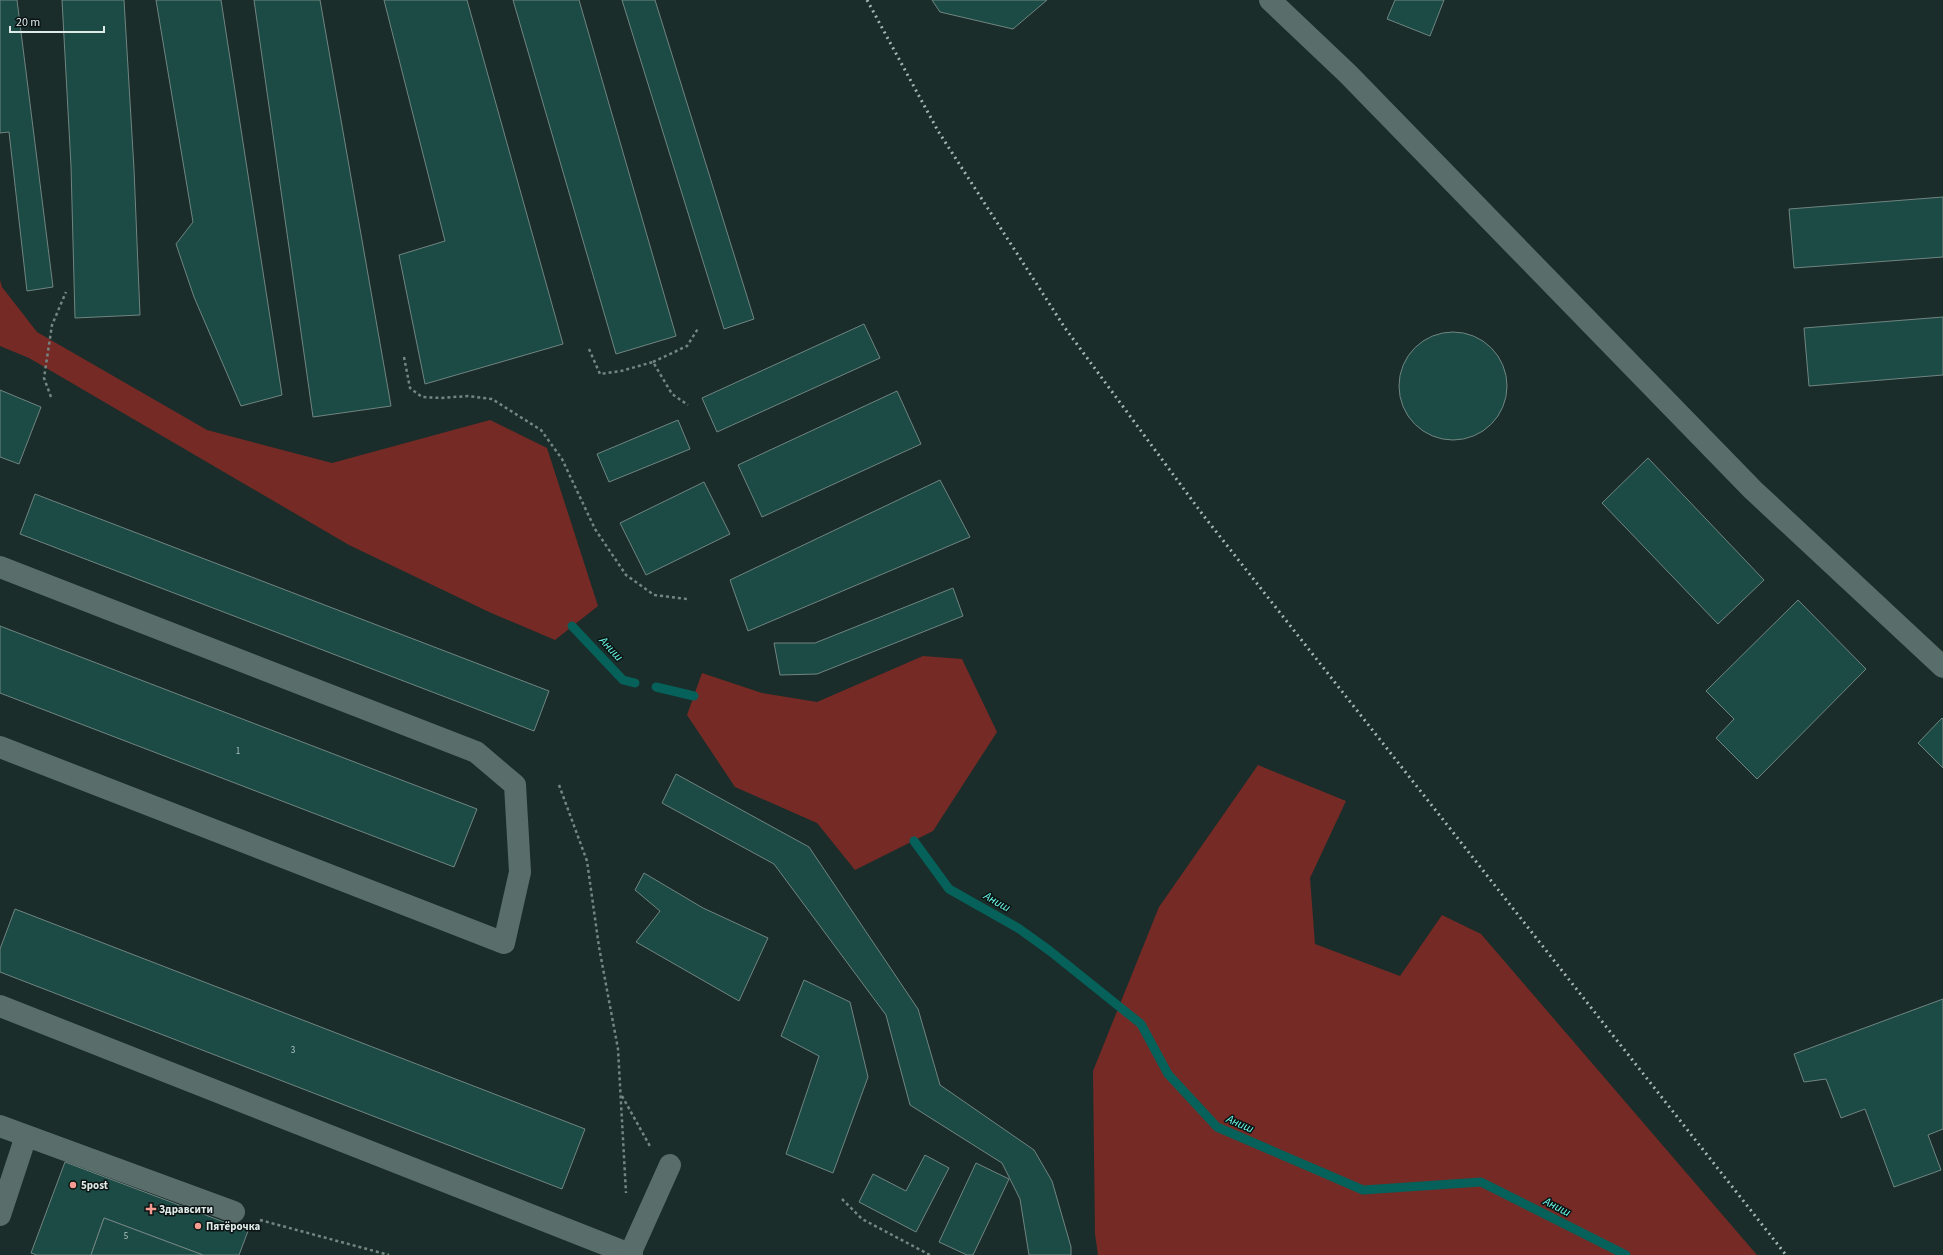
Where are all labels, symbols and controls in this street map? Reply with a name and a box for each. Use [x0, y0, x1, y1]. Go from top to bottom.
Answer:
scale bar [10, 8, 104, 34]
text: 20 m [16, 14, 40, 31]
water label: Аниш [594, 632, 627, 665]
house number: 1 [236, 745, 240, 758]
water label: Аниш [980, 887, 1014, 917]
house number: 3 [291, 1044, 296, 1057]
water label: Аниш [1223, 1110, 1257, 1138]
place label: 5post [81, 1178, 109, 1193]
marker: 5post [68, 1180, 78, 1190]
water label: Аниш [1540, 1193, 1574, 1221]
place label: Здравсити [159, 1202, 213, 1217]
marker: Здравсити [146, 1204, 156, 1214]
place label: Пятёрочка [206, 1219, 261, 1234]
marker: Пятёрочка [193, 1221, 203, 1231]
house number: 5 [124, 1230, 129, 1243]

